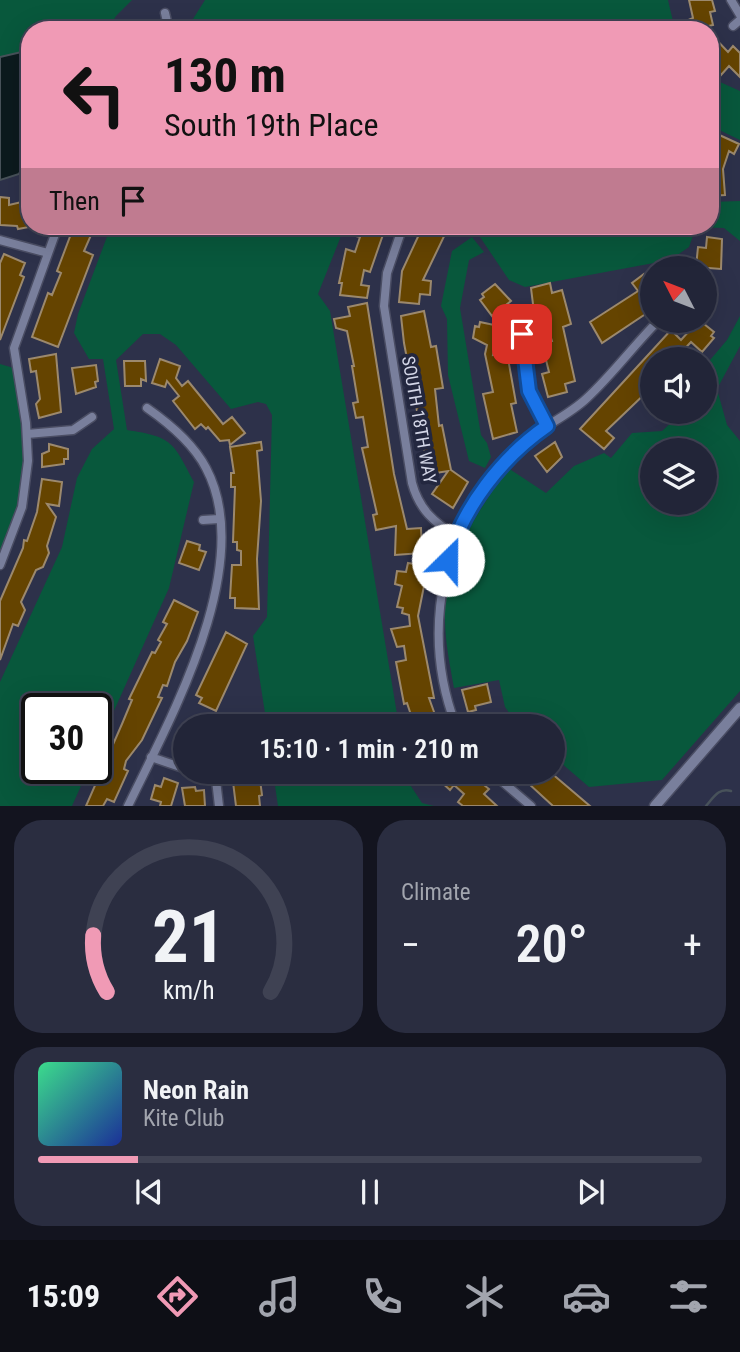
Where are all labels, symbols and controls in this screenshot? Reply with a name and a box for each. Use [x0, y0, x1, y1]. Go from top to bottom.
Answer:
text: 130 m [164, 47, 286, 104]
icon: left [49, 49, 140, 140]
text: South 19th Place [164, 106, 378, 144]
icon: arrive [114, 182, 152, 220]
text: Then [49, 186, 100, 216]
north arrow [640, 256, 718, 332]
map controls [640, 256, 717, 515]
pin [492, 304, 552, 364]
icon: arrive [503, 315, 541, 353]
button: sound [640, 347, 717, 424]
street label: SOUTH 18TH WAY [398, 354, 441, 486]
button: layers [640, 438, 717, 515]
position arrow [411, 523, 485, 597]
speed limit sign: 30 [21, 693, 112, 784]
text: 15:10 · 1 min · 210 m [259, 734, 479, 764]
text: Climate [401, 879, 471, 906]
text: 21 [152, 895, 225, 981]
text: 20° [515, 914, 588, 975]
text: − [401, 923, 420, 967]
text: + [683, 923, 702, 967]
text: km/h [163, 976, 214, 1005]
text: Neon Rain [143, 1075, 249, 1105]
text: Kite Club [143, 1105, 224, 1132]
icon: previous [130, 1173, 168, 1211]
icon: pause [351, 1173, 389, 1211]
icon: next [572, 1173, 610, 1211]
icon: directions [153, 1272, 202, 1321]
icon: music [255, 1272, 304, 1321]
icon: phone [358, 1272, 407, 1321]
icon: climate [460, 1272, 509, 1321]
icon: car [562, 1272, 611, 1321]
icon: filters [664, 1272, 713, 1321]
text: 15:09 [27, 1277, 100, 1315]

